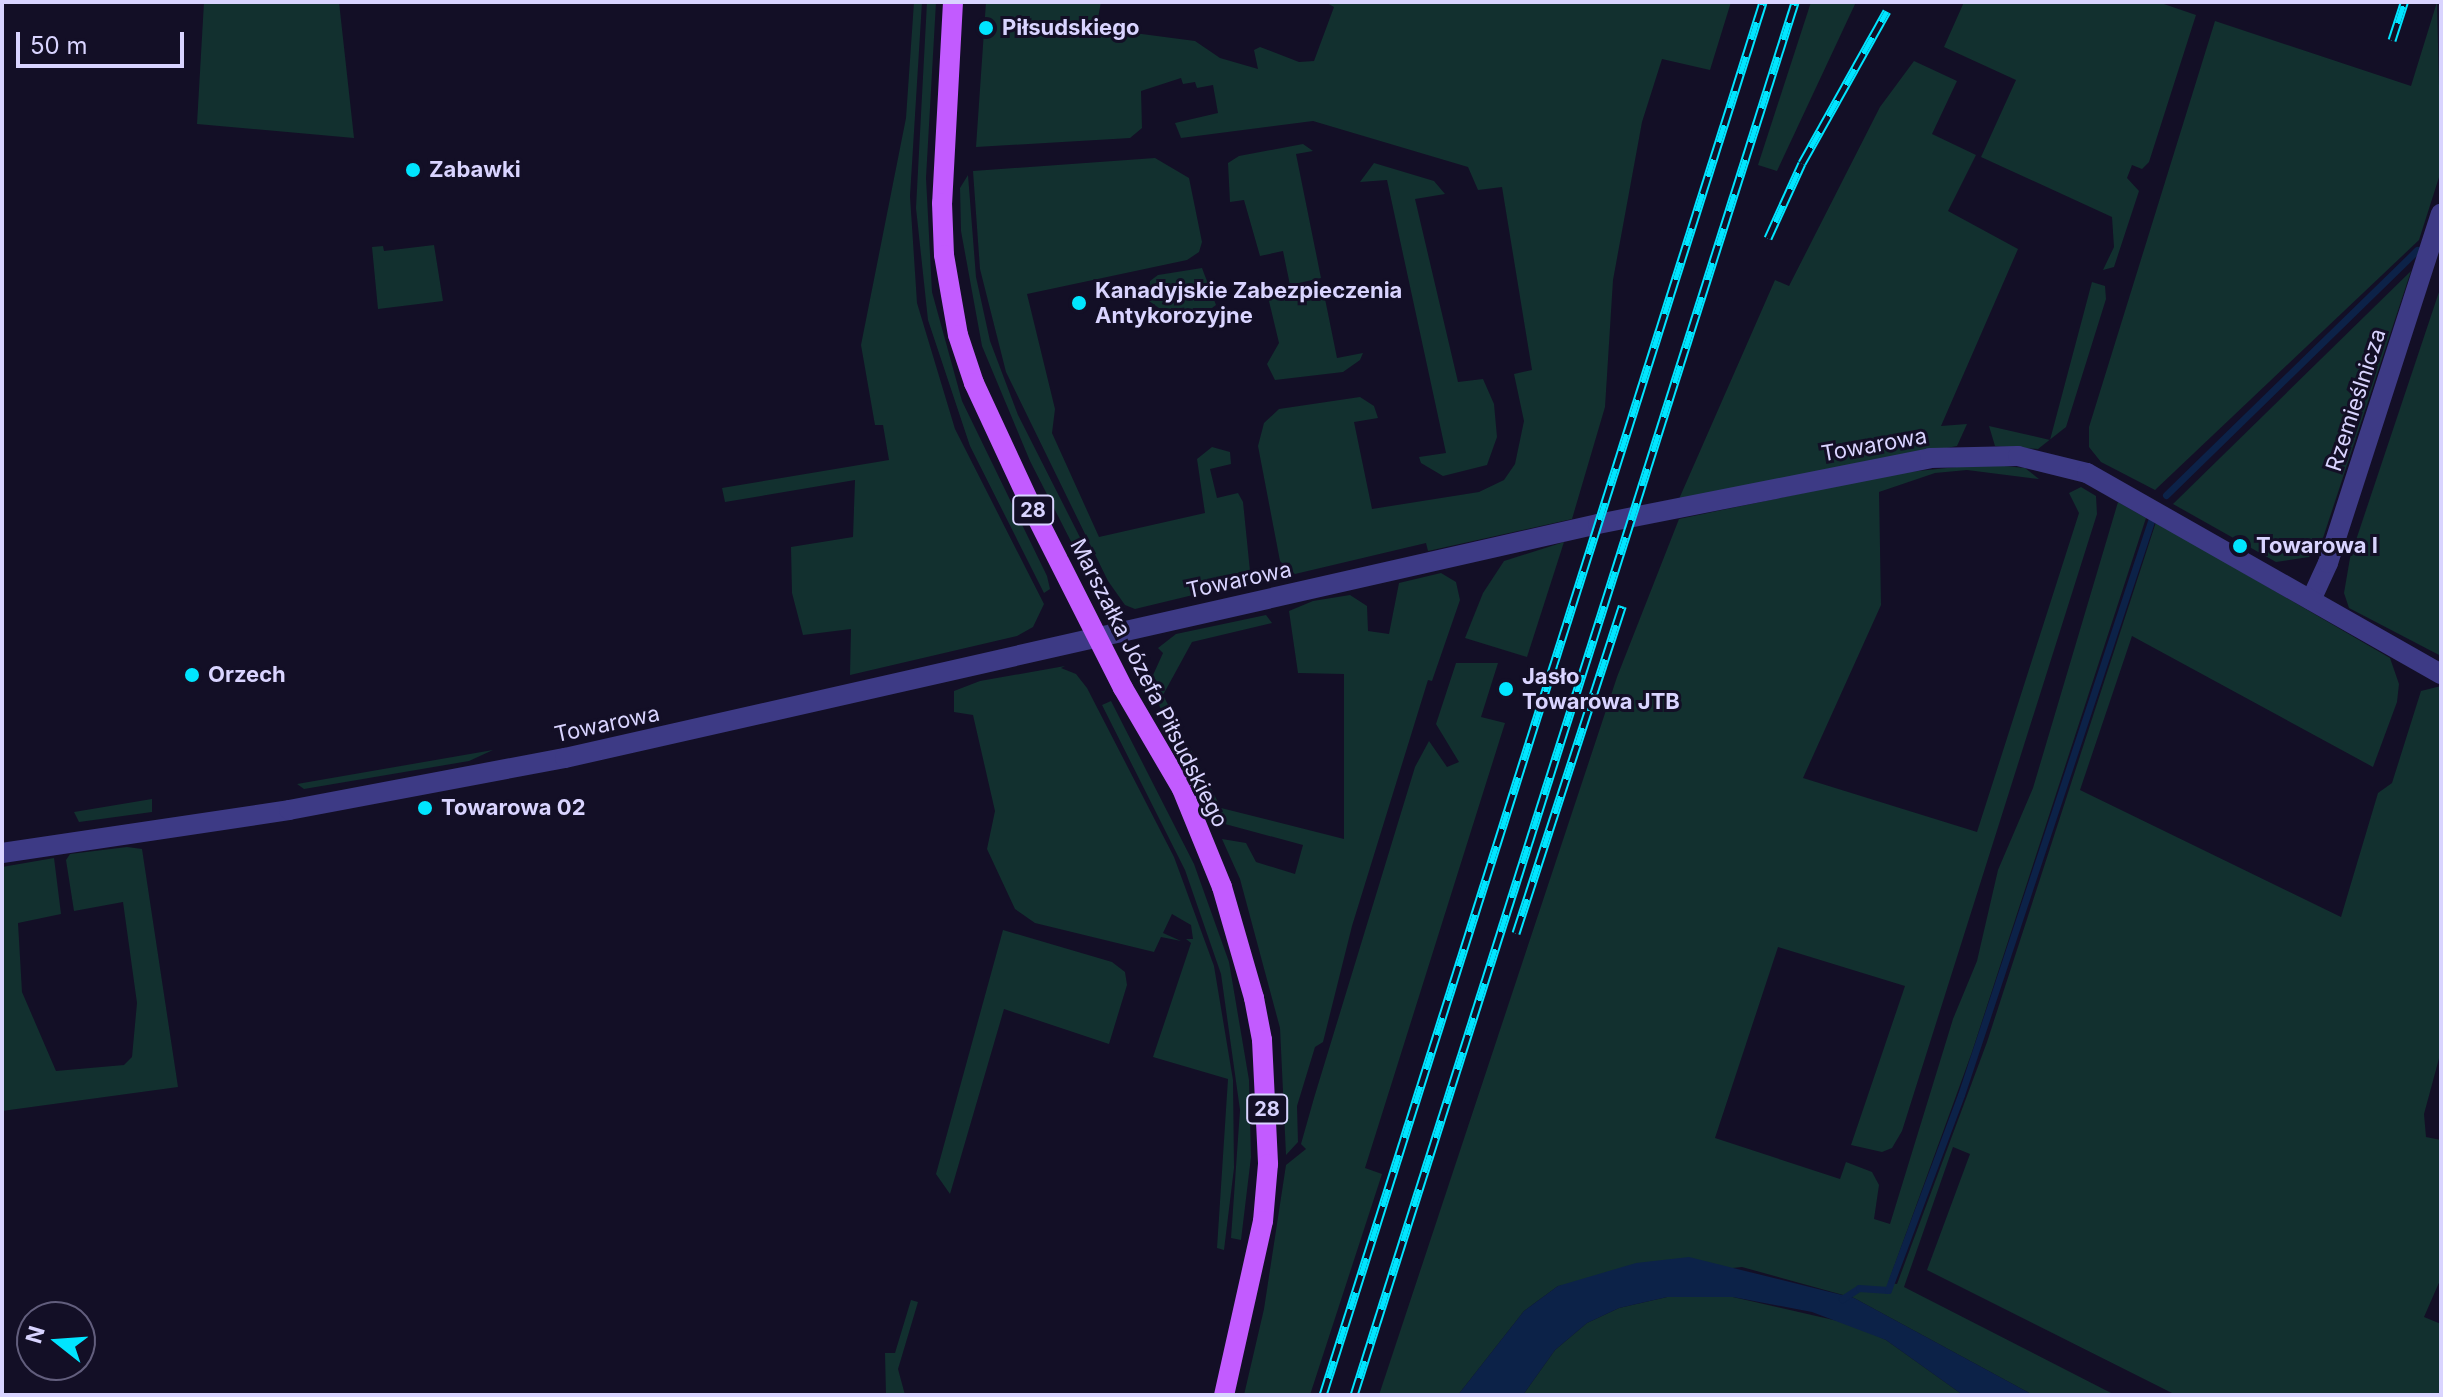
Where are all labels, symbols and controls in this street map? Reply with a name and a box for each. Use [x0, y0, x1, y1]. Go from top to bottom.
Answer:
place label: Piłsudskiego [1002, 15, 1140, 41]
scale bar [20, 16, 188, 66]
marker: Piłsudskiego [977, 19, 995, 37]
text: 50 m [30, 31, 88, 60]
place label: Zabawki [429, 157, 521, 183]
marker: Zabawki [404, 161, 422, 179]
place label: Kanadyjskie Zabezpieczenia Antykorozyjne [1095, 277, 1402, 328]
marker: Kanadyjskie Zabezpieczenia Antykorozyjne [1070, 294, 1088, 312]
street label: Rzemieślnicza [2321, 325, 2391, 475]
street label: Towarowa [1819, 423, 1929, 467]
road number: 28 [1011, 494, 1055, 526]
place label: Towarowa I [2256, 533, 2378, 559]
street label: Marszałka Józefa Piłsudskiego [1065, 534, 1233, 832]
marker: Towarowa I [2231, 537, 2249, 555]
street label: Towarowa [1184, 556, 1294, 604]
place label: Orzech [208, 662, 286, 688]
place label: Jasło Towarowa JTB [1522, 663, 1680, 714]
marker: Orzech [183, 666, 201, 684]
marker: Jasło Towarowa JTB [1497, 680, 1515, 698]
street label: Towarowa [552, 700, 662, 748]
place label: Towarowa 02 [441, 795, 586, 821]
marker: Towarowa 02 [416, 799, 434, 817]
road number: 28 [1245, 1093, 1289, 1125]
north arrow [16, 1301, 96, 1381]
text: N [20, 1323, 50, 1346]

